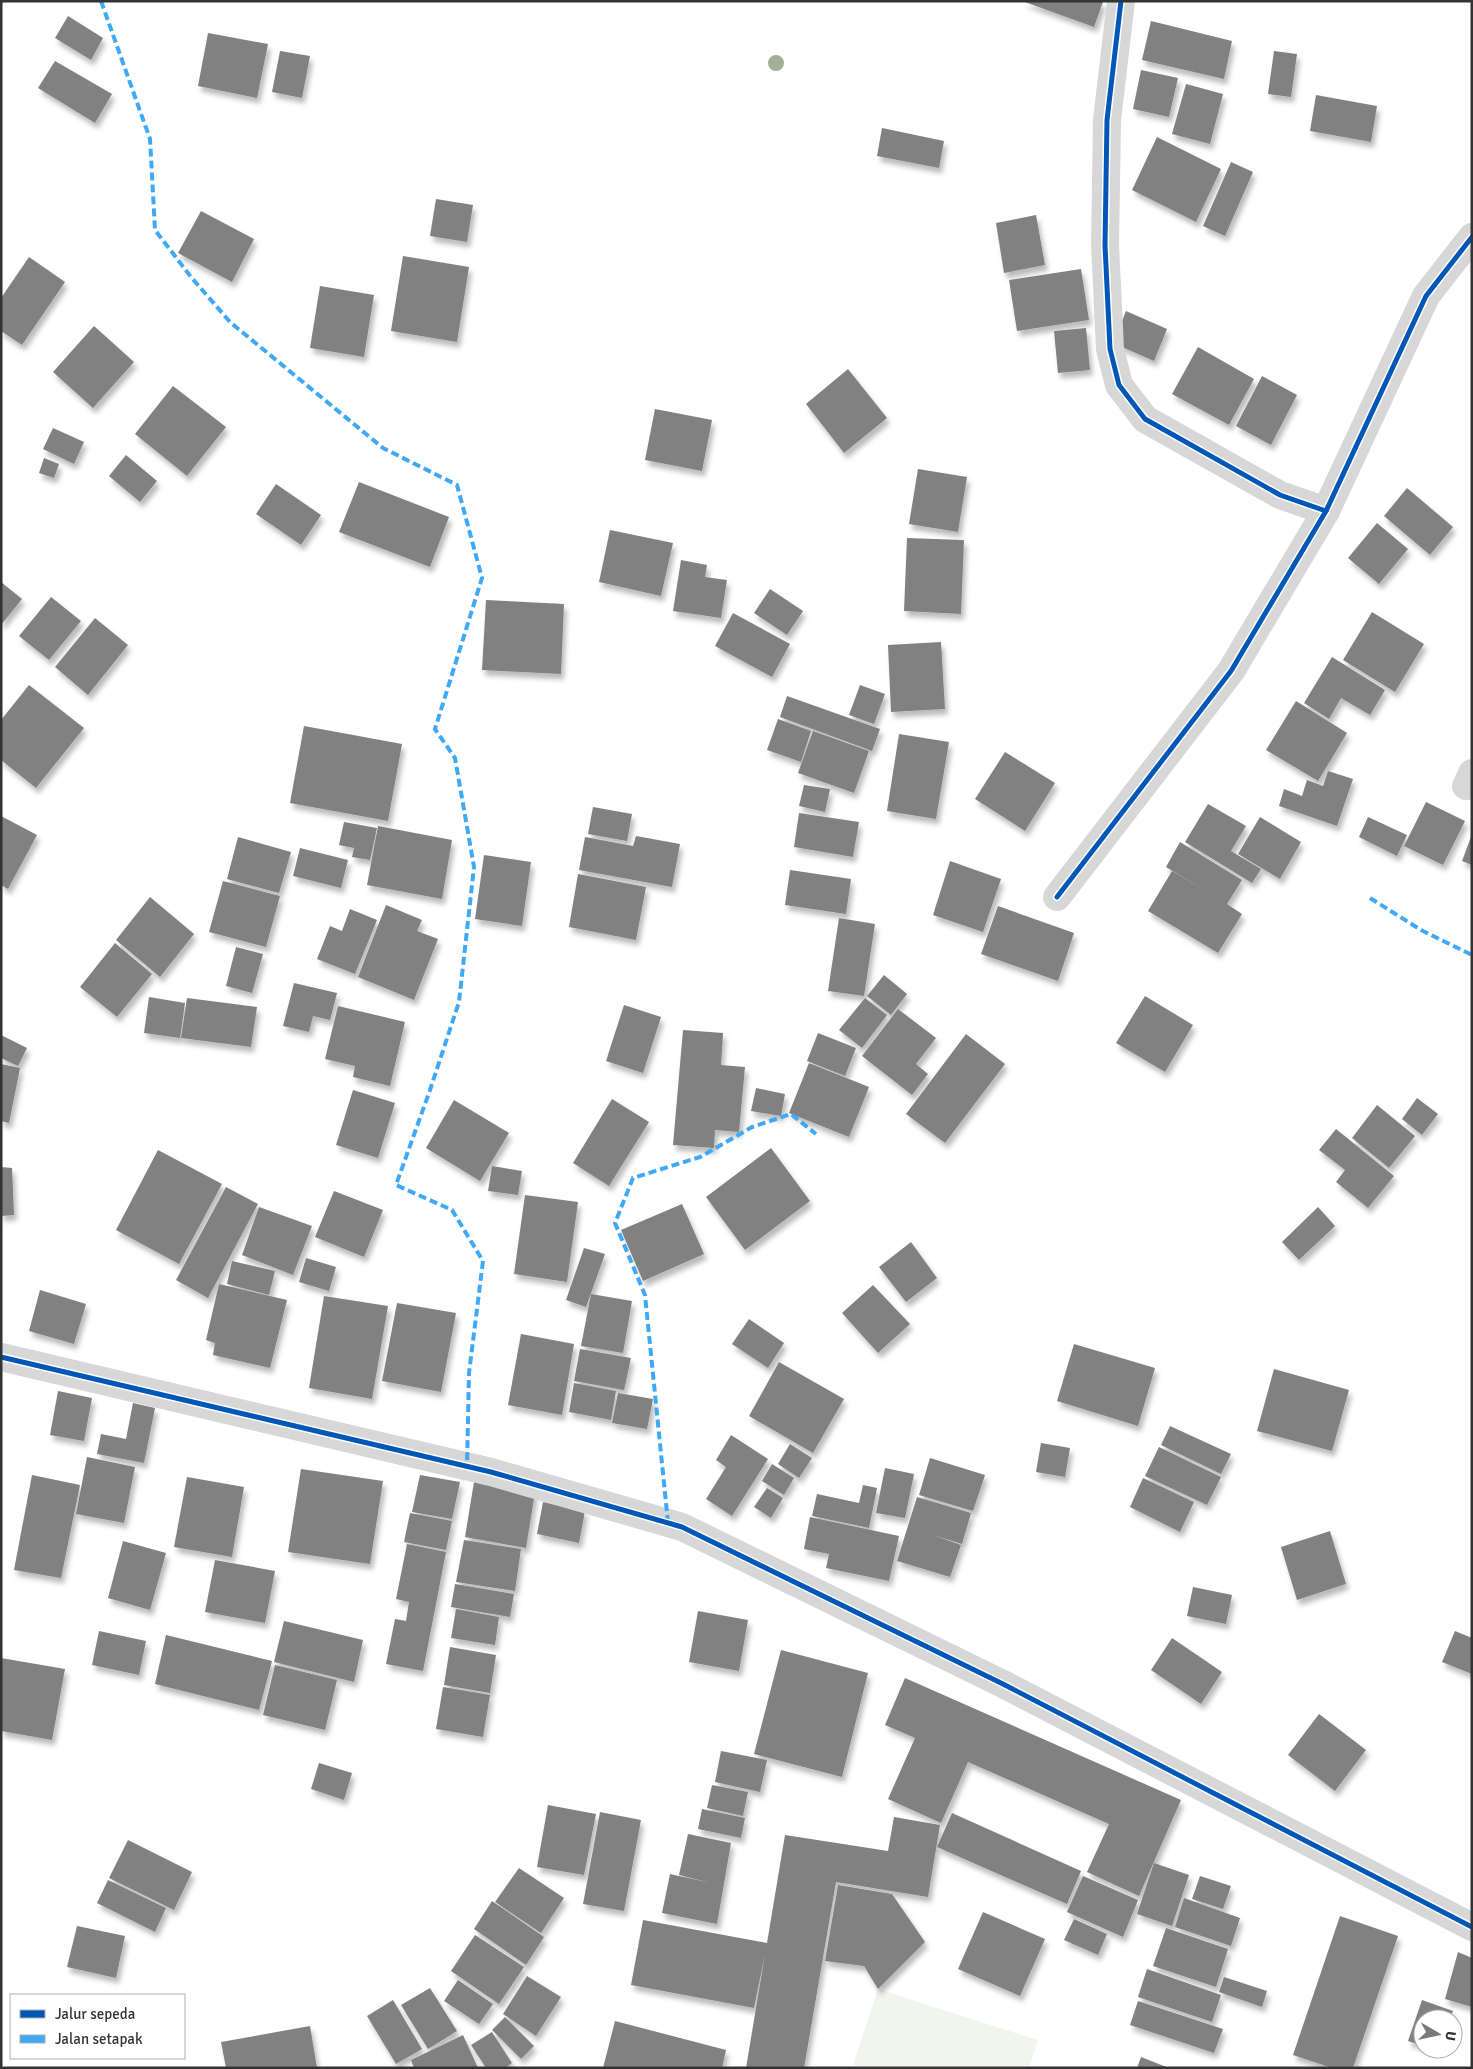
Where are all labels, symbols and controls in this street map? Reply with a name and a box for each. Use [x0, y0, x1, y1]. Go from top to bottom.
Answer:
legend [10, 1994, 185, 2059]
text: Jalur sepeda [55, 2005, 135, 2023]
north arrow [1413, 2009, 1463, 2059]
text: Jalan setapak [55, 2030, 143, 2048]
text: U [1441, 2030, 1459, 2042]

